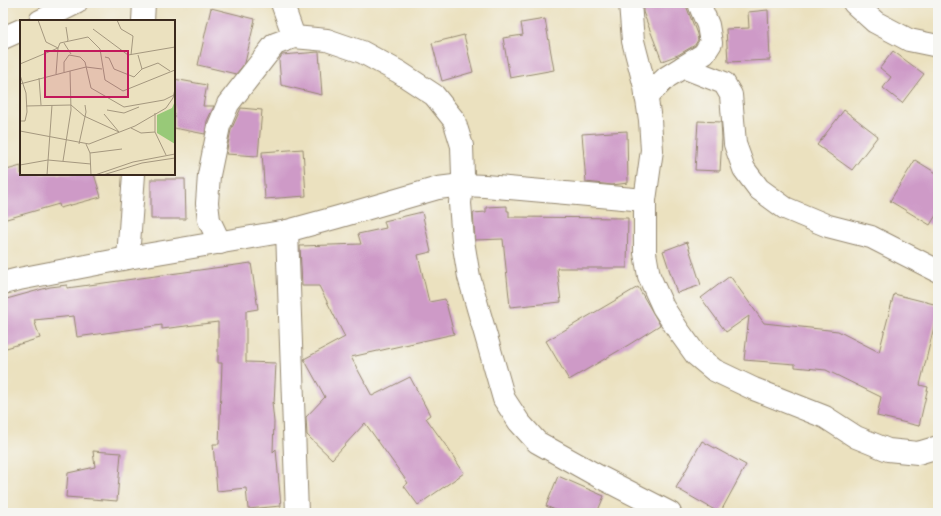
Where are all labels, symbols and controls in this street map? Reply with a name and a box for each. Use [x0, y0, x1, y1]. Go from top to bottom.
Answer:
inset map [20, 20, 175, 175]

